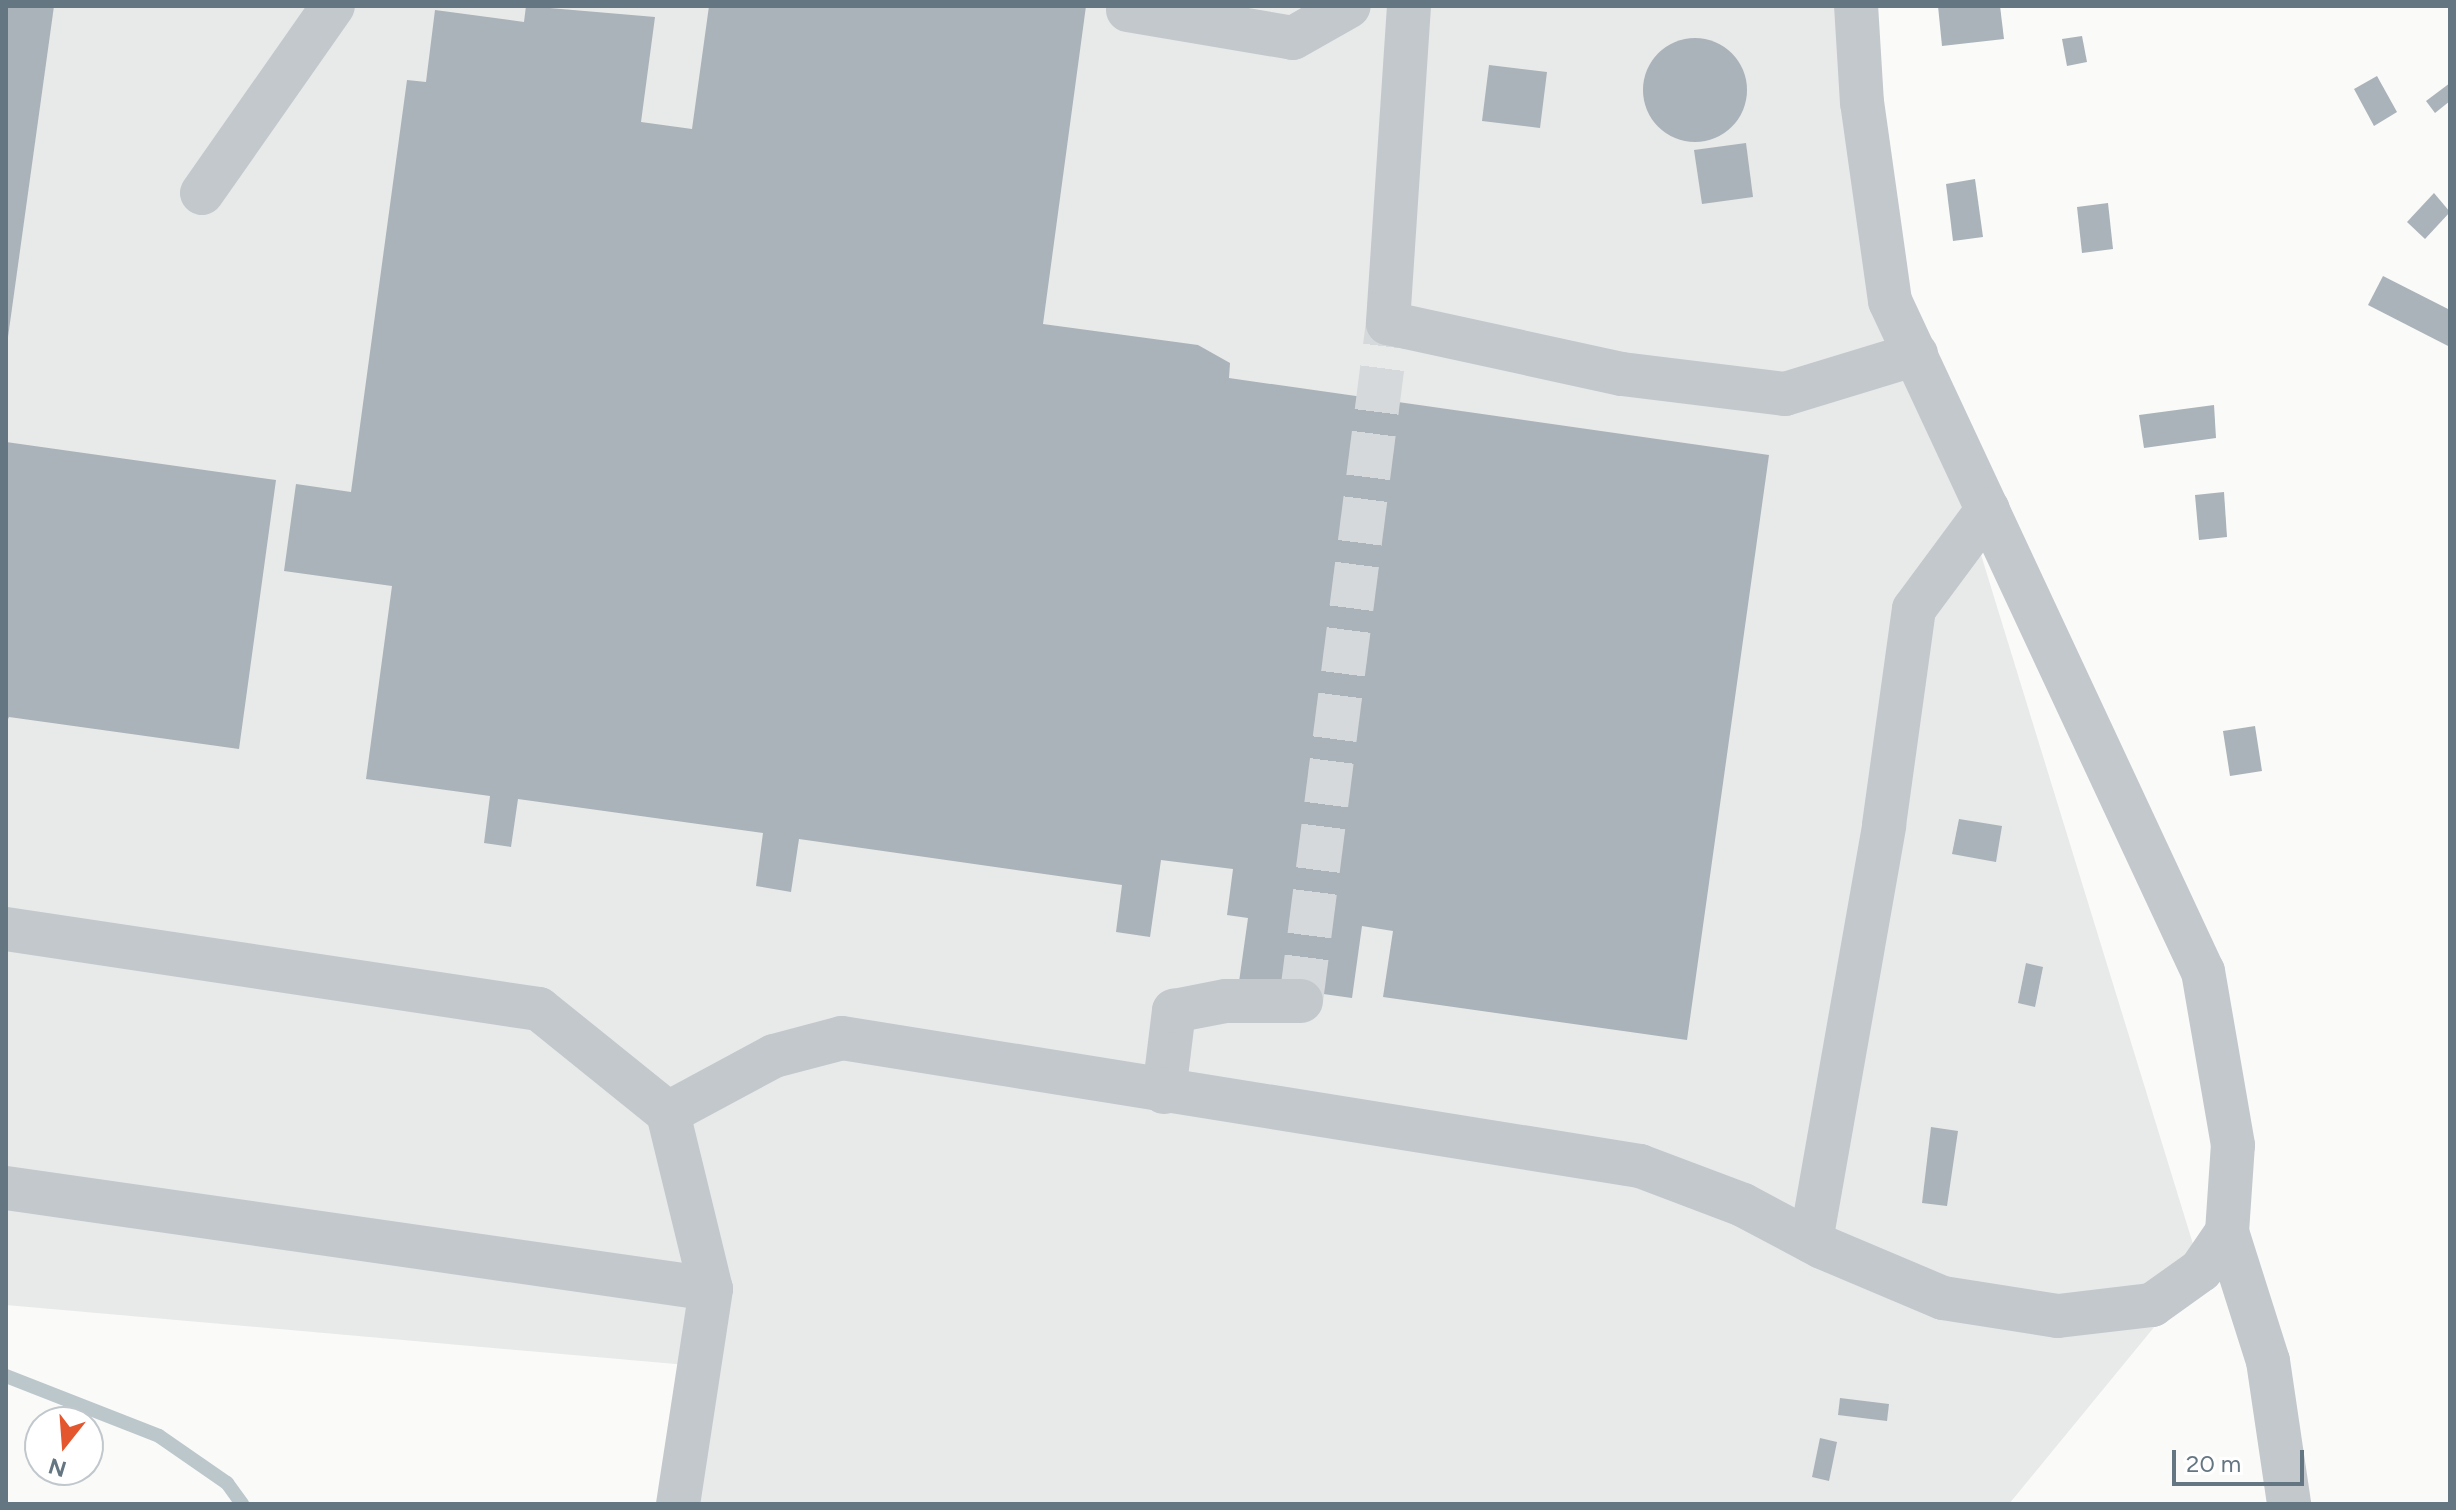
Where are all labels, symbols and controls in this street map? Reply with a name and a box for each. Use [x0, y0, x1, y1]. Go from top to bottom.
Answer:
north arrow [24, 1406, 104, 1486]
scale bar [2176, 1434, 2308, 1484]
text: 20 m [2186, 1449, 2241, 1478]
text: N [45, 1452, 70, 1483]

